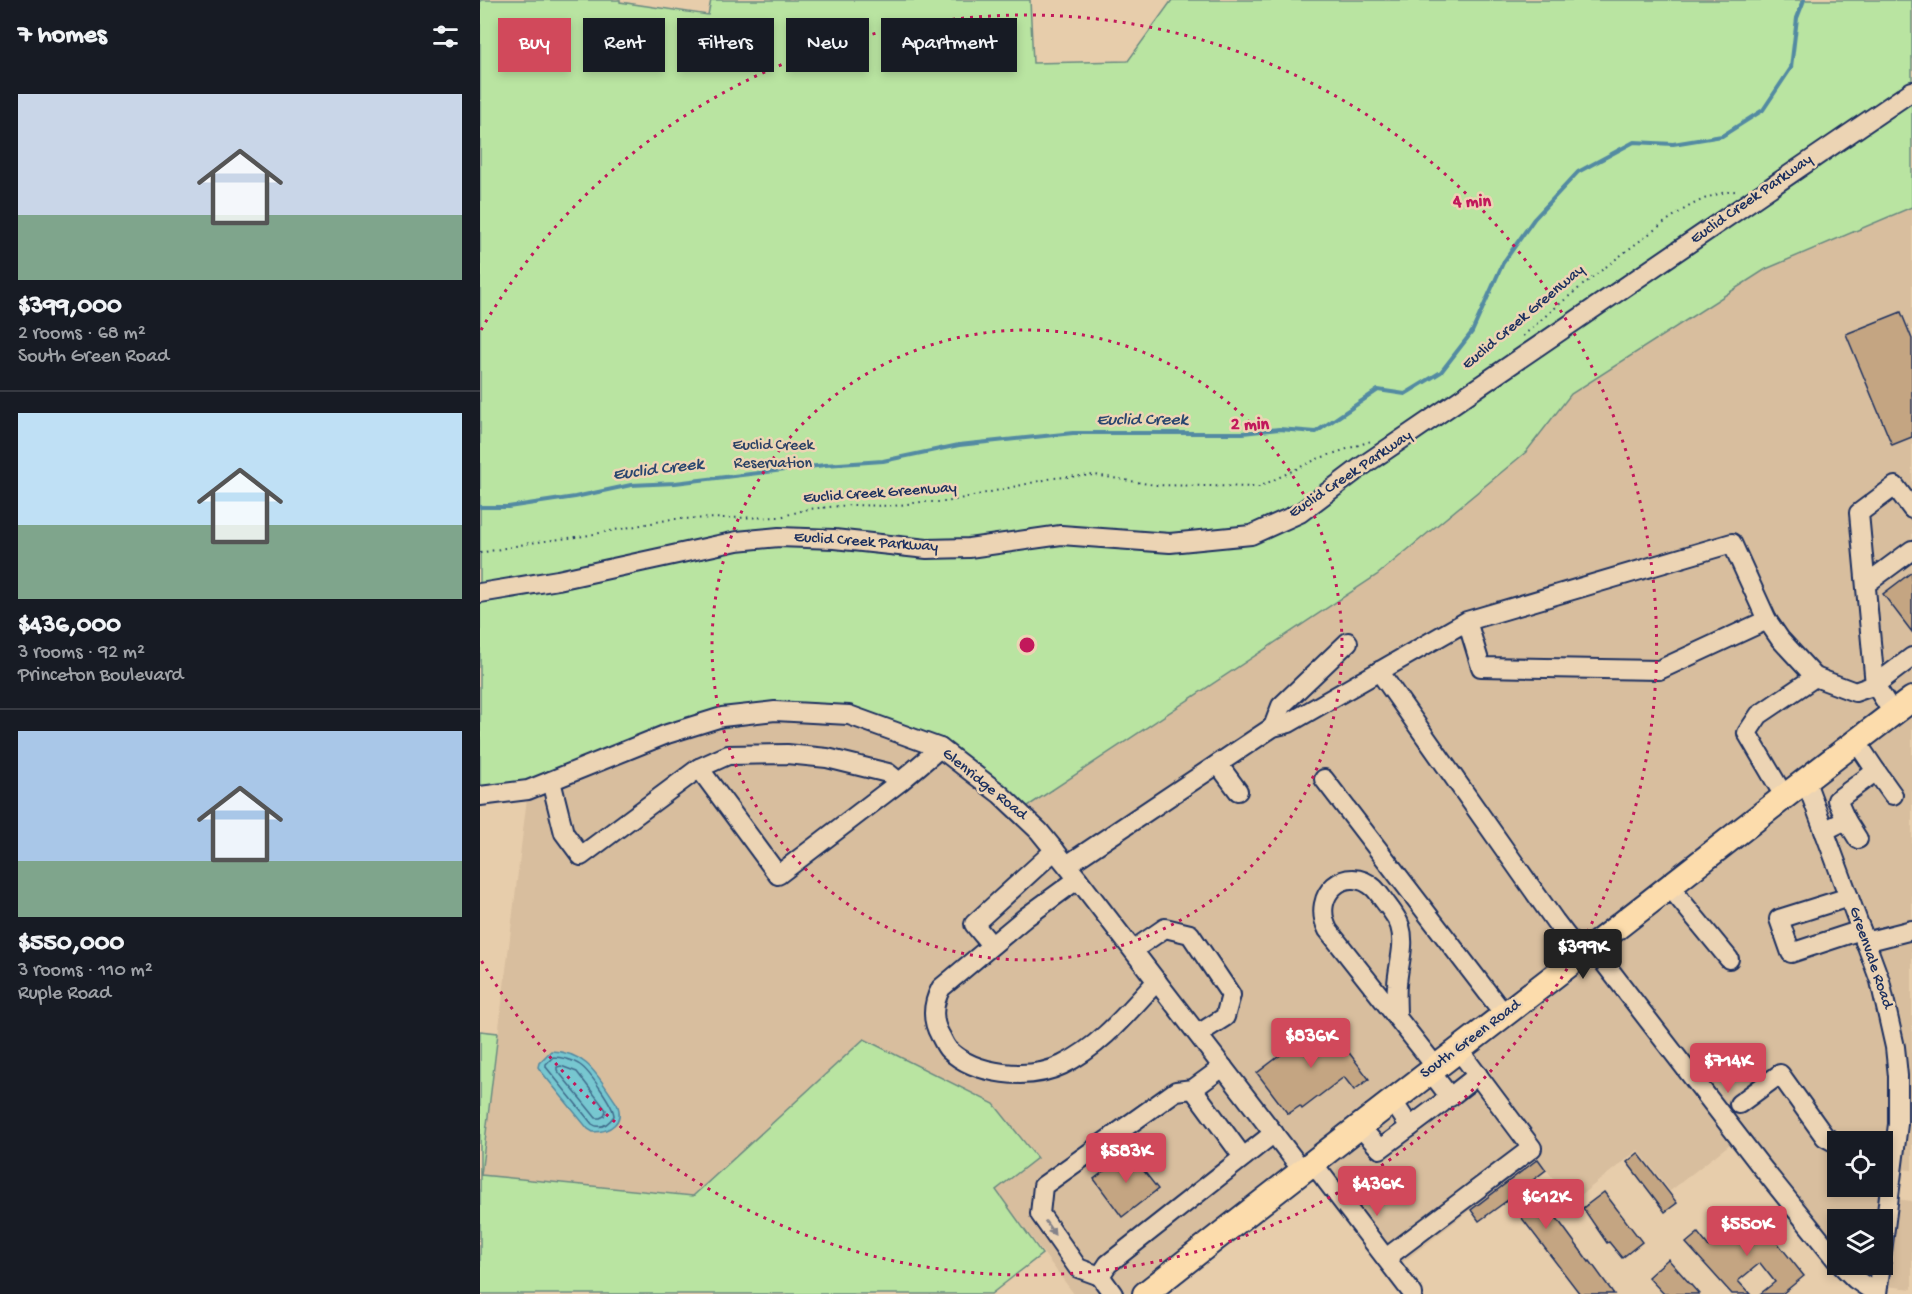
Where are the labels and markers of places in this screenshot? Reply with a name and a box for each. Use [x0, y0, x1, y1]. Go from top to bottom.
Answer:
centre of rings [1017, 635, 1037, 655]
pin: $399K [1541, 929, 1625, 980]
pin: $836K [1269, 1018, 1353, 1069]
pin: $714K [1686, 1043, 1770, 1094]
pin: $583K [1084, 1133, 1168, 1184]
pin: $436K [1335, 1166, 1419, 1217]
pin: $612K [1504, 1179, 1588, 1230]
pin: $550K [1705, 1206, 1789, 1257]

